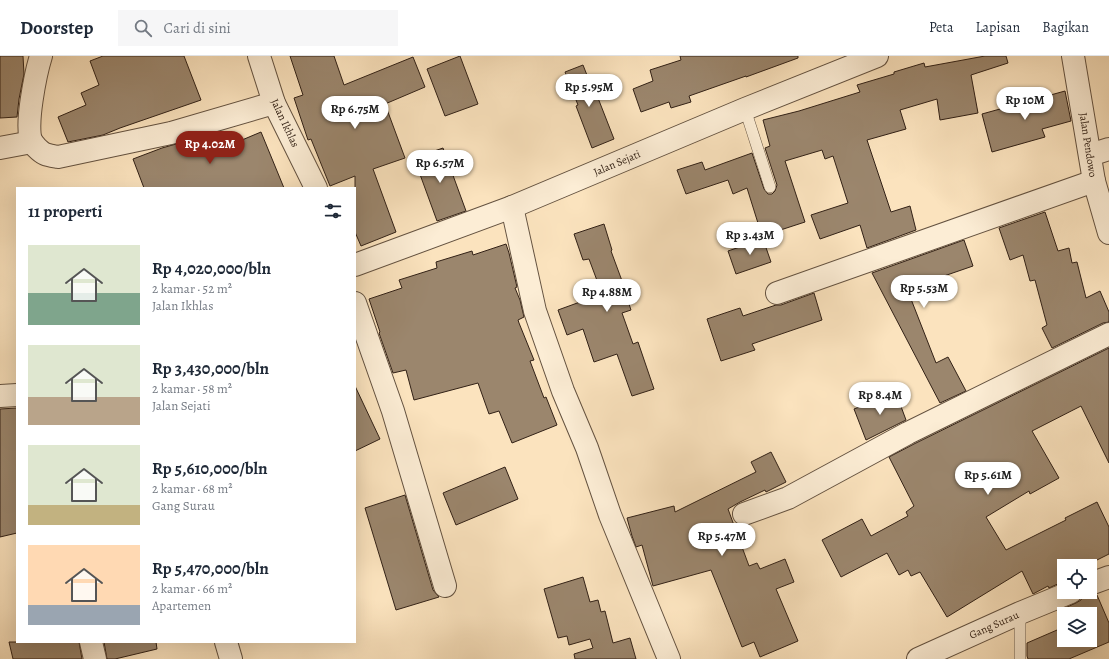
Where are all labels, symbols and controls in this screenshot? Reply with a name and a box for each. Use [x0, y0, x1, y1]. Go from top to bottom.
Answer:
search box [118, 10, 398, 46]
text: Doorstep [20, 15, 94, 41]
icon: search [132, 17, 154, 39]
text: Cari di sini [164, 18, 231, 38]
text: Peta [929, 18, 953, 37]
text: Lapisan [975, 18, 1020, 37]
text: Bagikan [1042, 18, 1089, 37]
pin: Rp 5.95M [548, 74, 630, 108]
text: Rp 5.95M [565, 78, 613, 95]
pin: Rp 10M [992, 87, 1058, 121]
text: Rp 10M [1005, 91, 1045, 108]
street label: Jalan Ikhlas [267, 96, 303, 150]
pin: Rp 6.75M [314, 96, 396, 130]
text: Rp 6.75M [331, 100, 380, 117]
street label: Jalan Pendowo [1075, 112, 1101, 179]
pin: Rp 4.02M [169, 131, 251, 165]
text: Rp 4.02M [185, 135, 235, 152]
street label: Jalan Sejati [591, 146, 643, 180]
pin: Rp 6.57M [399, 150, 481, 184]
text: Rp 6.57M [416, 154, 465, 171]
text: 11 properti [28, 200, 102, 223]
icon: filters [322, 200, 344, 222]
pin: Rp 3.43M [709, 222, 791, 256]
text: Rp 3.43M [725, 226, 775, 243]
text: Rp 4,020,000/bln [152, 257, 271, 280]
icon: home [60, 261, 108, 309]
pin: Rp 5.53M [883, 275, 965, 309]
pin: Rp 4.88M [566, 279, 648, 313]
text: Rp 5.53M [900, 279, 948, 296]
text: 2 kamar · 52 m² [152, 280, 232, 297]
text: Rp 4.88M [582, 283, 632, 300]
text: Jalan Ikhlas [152, 297, 213, 314]
text: Rp 3,430,000/bln [152, 357, 269, 380]
icon: home [60, 361, 108, 409]
text: 2 kamar · 58 m² [152, 380, 232, 397]
pin: Rp 8.4M [843, 382, 917, 416]
text: Rp 8.4M [858, 386, 902, 403]
text: Jalan Sejati [152, 397, 211, 414]
text: Rp 5,610,000/bln [152, 457, 268, 480]
icon: home [60, 461, 108, 509]
pin: Rp 5.61M [947, 462, 1029, 496]
text: Rp 5.61M [964, 466, 1012, 483]
text: 2 kamar · 68 m² [152, 480, 233, 497]
text: Gang Surau [152, 497, 215, 514]
pin: Rp 5.47M [681, 523, 763, 557]
text: Rp 5.47M [697, 527, 747, 544]
text: Rp 5,470,000/bln [152, 557, 269, 580]
map controls [1057, 559, 1097, 647]
button: locate [1057, 559, 1097, 599]
icon: home [60, 561, 108, 609]
text: 2 kamar · 66 m² [152, 580, 232, 597]
text: Apartemen [152, 597, 211, 614]
street label: Gang Surau [967, 607, 1021, 643]
button: layers [1057, 607, 1097, 647]

